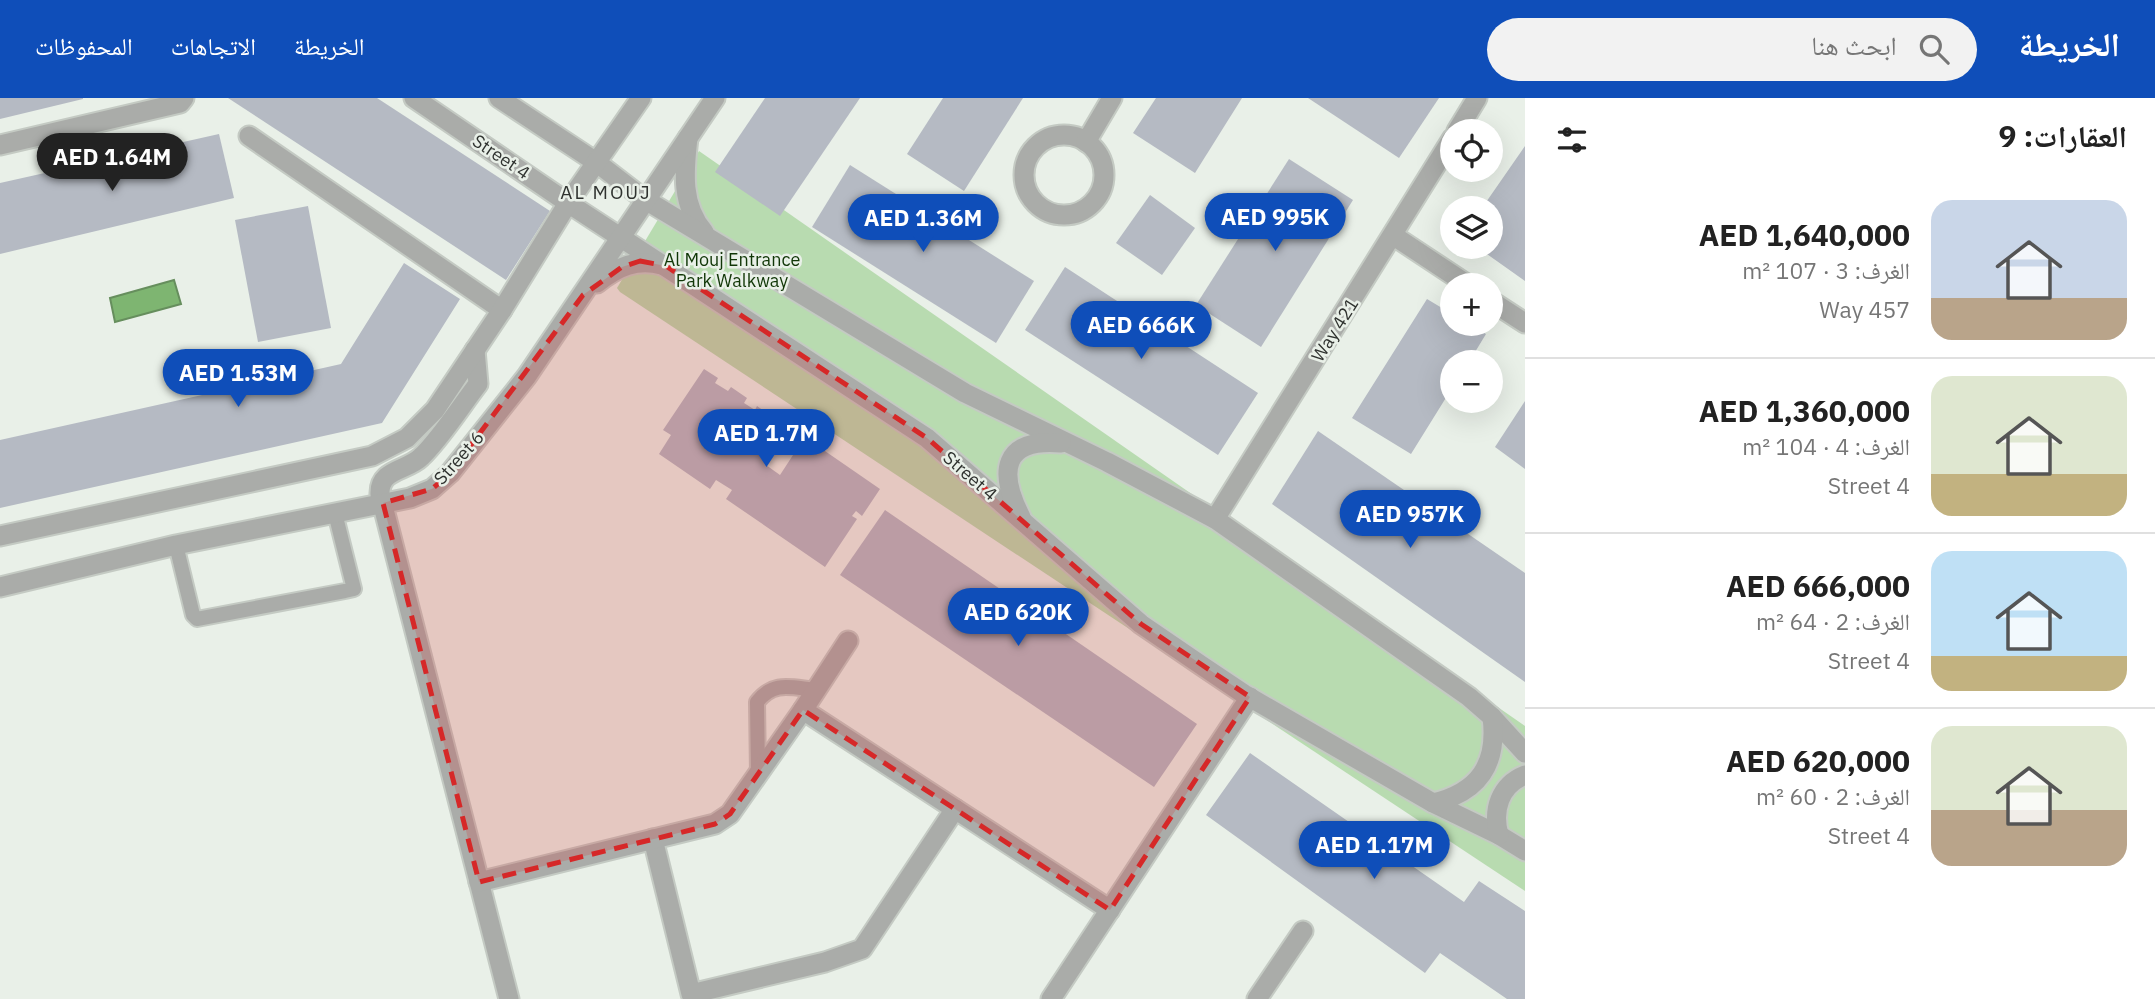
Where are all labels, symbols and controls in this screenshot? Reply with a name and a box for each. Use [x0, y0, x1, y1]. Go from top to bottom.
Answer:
search box [1487, 18, 1977, 81]
text: الخريطة [2019, 22, 2120, 65]
text: ابحث هنا [1811, 28, 1897, 62]
text: المحفوظات [35, 30, 133, 62]
text: الاتجاهات [171, 30, 256, 62]
text: الخريطة [294, 30, 365, 62]
icon: search [1915, 30, 1953, 68]
text: العقارات: 9 [1999, 116, 2127, 155]
map controls [1440, 119, 1503, 413]
button: locate [1440, 119, 1503, 182]
icon: filters [1553, 121, 1591, 159]
street label: Street 4 [468, 129, 535, 184]
pin: AED 1.64M [32, 134, 192, 193]
text: AED 1.64M [53, 141, 171, 171]
district label: AL MOUJ [560, 180, 652, 204]
pin: AED 1.36M [843, 194, 1003, 254]
pin: AED 995K [1203, 194, 1347, 253]
button: layers [1440, 196, 1503, 259]
text: AED 995K [1221, 201, 1329, 231]
text: AED 1.36M [864, 202, 982, 232]
text: AED 1,640,000 [1699, 215, 1910, 254]
icon: home [1987, 228, 2071, 312]
park label: Al Mouj Entrance Park Walkway [664, 248, 800, 292]
text: الغرف: 3 · 107 m² [1742, 255, 1910, 285]
button: + [1440, 273, 1503, 336]
street label: Way 421 [1306, 294, 1363, 366]
text: Way 457 [1819, 294, 1910, 324]
pin: AED 666K [1069, 302, 1213, 361]
text: AED 666K [1087, 309, 1195, 339]
pin: AED 1.53M [158, 350, 318, 409]
button: − [1440, 350, 1503, 413]
text: AED 1.53M [179, 357, 297, 387]
text: AED 1,360,000 [1699, 391, 1910, 430]
icon: home [1987, 404, 2071, 488]
pin: AED 1.7M [694, 410, 838, 469]
text: AED 1.7M [714, 417, 818, 447]
street label: Street 6 [429, 426, 489, 489]
text: الغرف: 4 · 104 m² [1742, 431, 1910, 461]
street label: Street 4 [938, 446, 1002, 506]
text: Street 4 [1828, 470, 1910, 500]
pin: AED 957K [1338, 490, 1482, 550]
text: AED 957K [1356, 498, 1464, 528]
text: AED 666,000 [1726, 566, 1910, 605]
icon: home [1987, 579, 2071, 663]
pin: AED 620K [946, 588, 1090, 648]
text: AED 620K [964, 596, 1072, 626]
text: الغرف: 2 · 64 m² [1756, 606, 1910, 636]
text: Street 4 [1828, 645, 1910, 675]
text: AED 620,000 [1726, 741, 1910, 780]
icon: home [1987, 754, 2071, 838]
text: الغرف: 2 · 60 m² [1756, 781, 1910, 811]
text: Street 4 [1828, 820, 1910, 850]
pin: AED 1.17M [1294, 822, 1454, 881]
text: AED 1.17M [1315, 829, 1433, 859]

